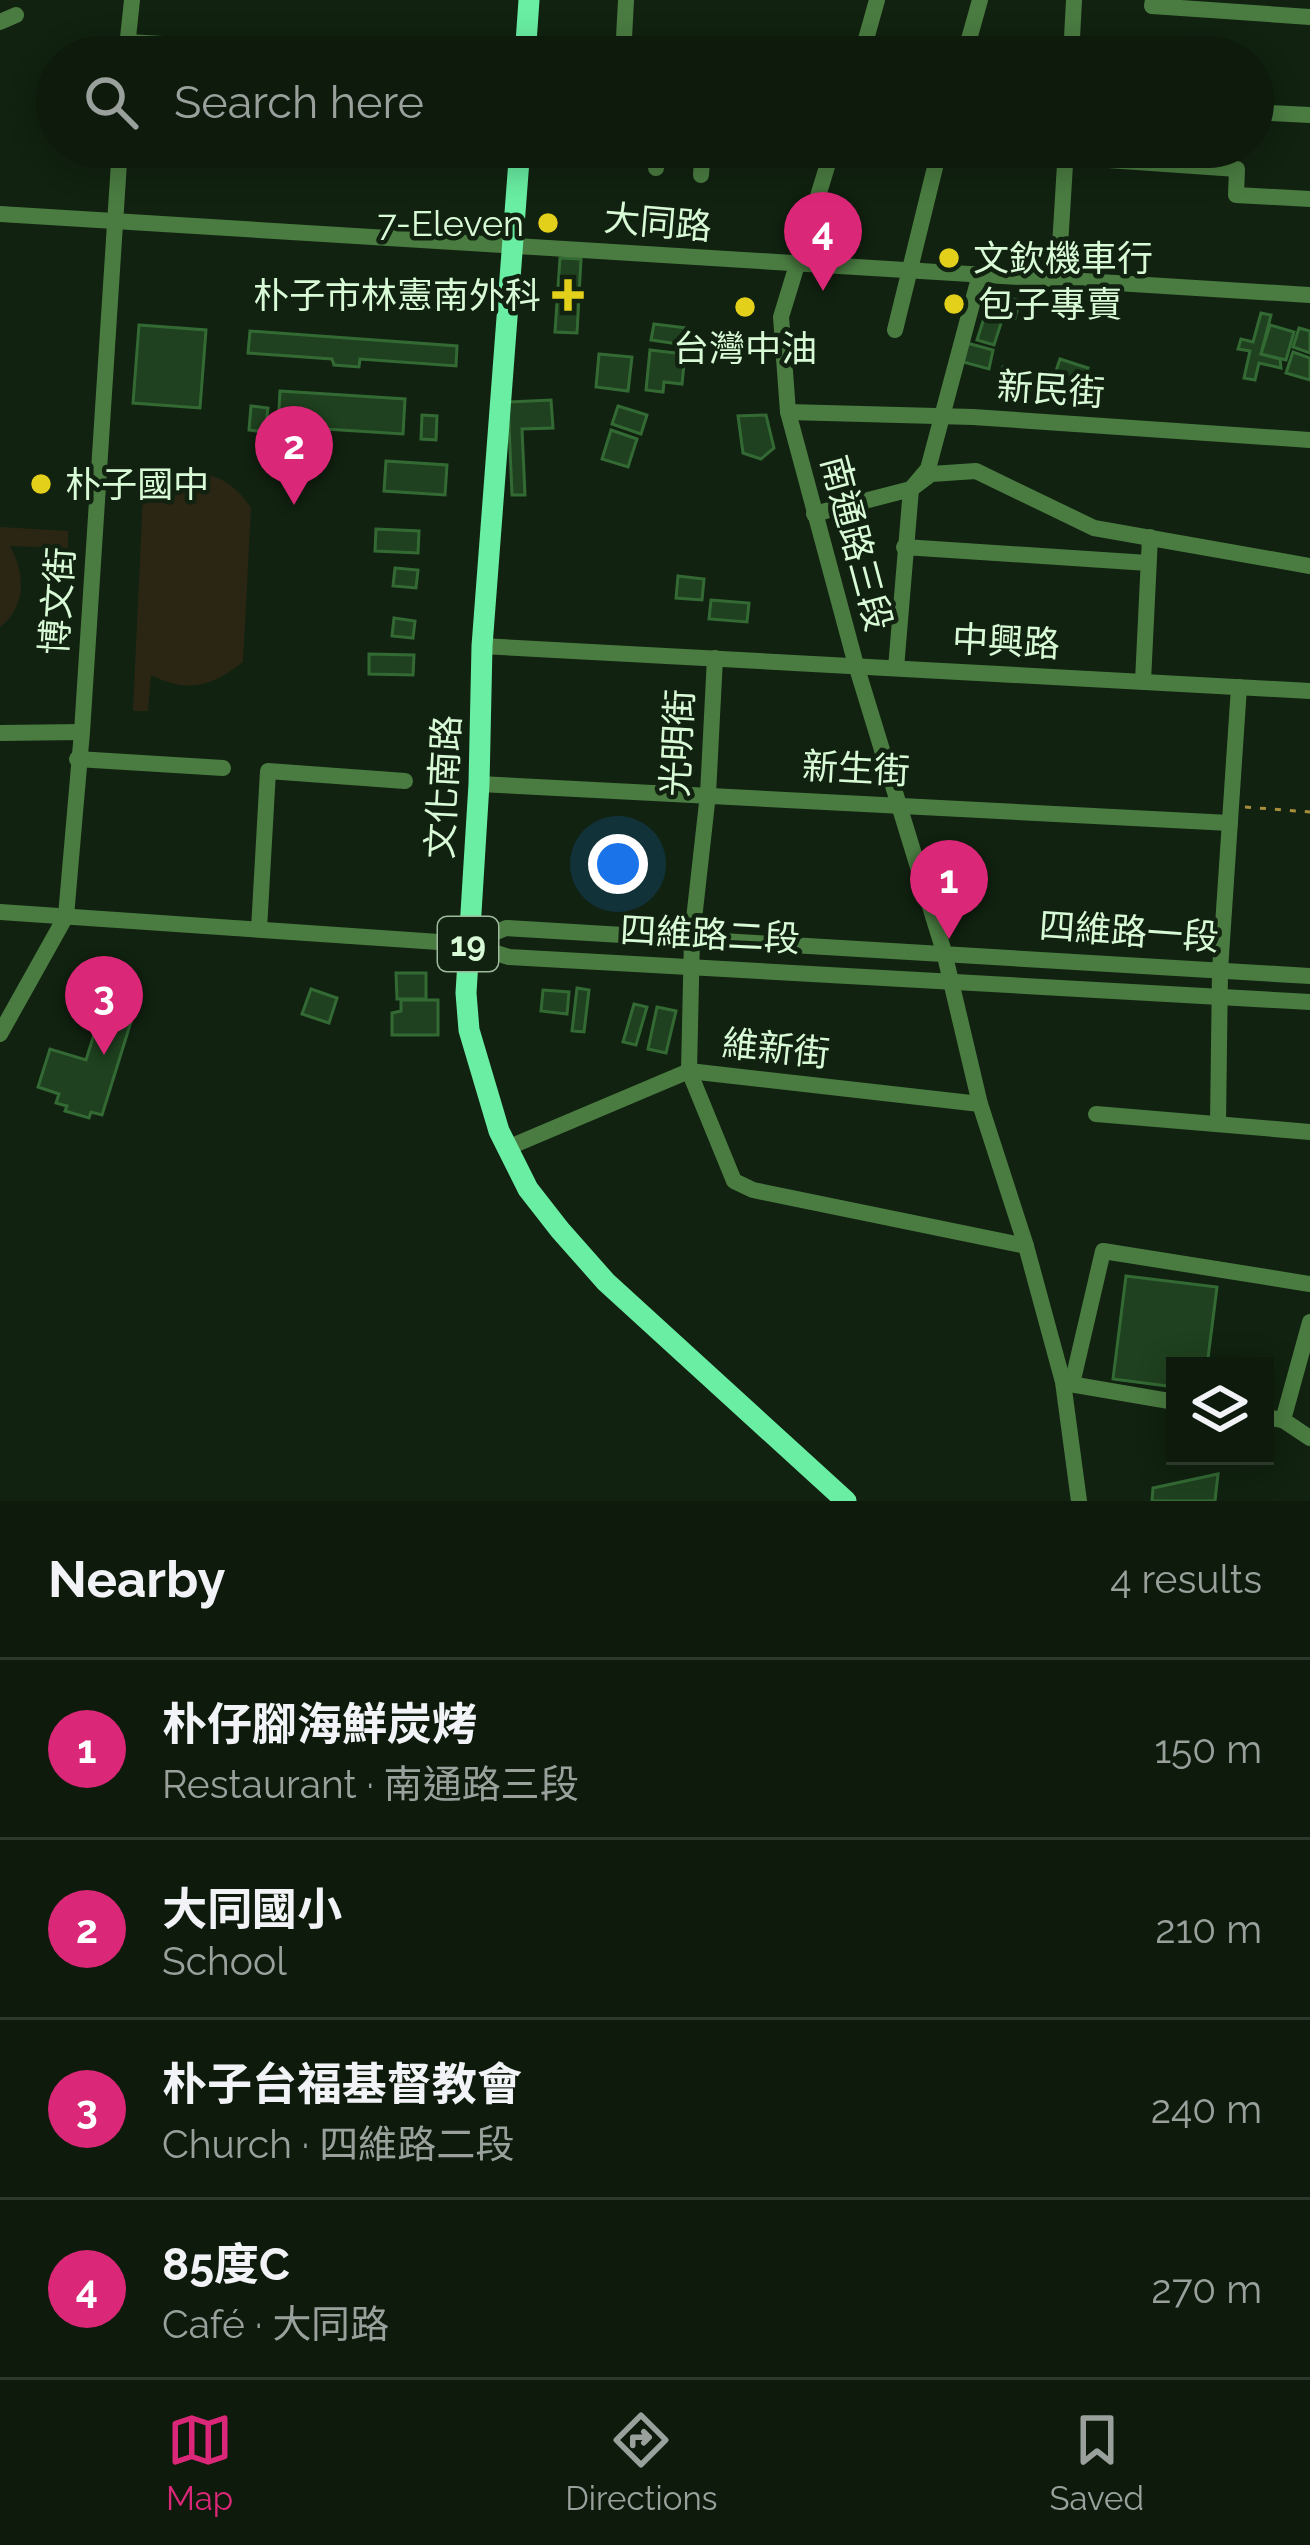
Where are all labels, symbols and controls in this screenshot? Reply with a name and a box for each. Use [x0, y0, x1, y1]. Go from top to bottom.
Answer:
search box [36, 36, 1274, 168]
icon: search [78, 69, 144, 135]
text: Search here [174, 76, 424, 129]
pin: 4 [784, 192, 862, 291]
street label: 大同路 [602, 196, 714, 248]
place label: 7-Eleven [378, 202, 524, 244]
marker: 7-Eleven [535, 210, 561, 236]
place label: 文欽機車行 [973, 237, 1153, 279]
marker: 文欽機車行 [936, 245, 962, 271]
place label: 朴子市林憲南外科 [253, 274, 541, 316]
marker: 朴子市林憲南外科 [552, 279, 584, 311]
place label: 包子專賣 [978, 283, 1122, 325]
marker: 包子專賣 [941, 291, 967, 317]
marker: 台灣中油 [732, 294, 758, 320]
place label: 台灣中油 [673, 327, 817, 369]
street label: 新民街 [996, 364, 1106, 414]
pin: 2 [255, 406, 333, 505]
street label: 南通路三段 [813, 451, 901, 635]
place label: 朴子國中 [65, 463, 209, 505]
marker: 朴子國中 [28, 471, 54, 497]
street label: 博文街 [32, 546, 82, 656]
street label: 中興路 [951, 617, 1061, 665]
street label: 光明街 [653, 688, 701, 798]
street label: 文化南路 [418, 714, 468, 860]
street label: 新生街 [801, 744, 911, 792]
your location [588, 834, 648, 894]
pin: 1 [910, 840, 988, 939]
street label: 四維路一段 [1038, 904, 1220, 958]
street label: 四維路二段 [619, 908, 801, 960]
road number: 19 [438, 917, 498, 971]
pin: 3 [65, 956, 143, 1055]
street label: 維新街 [720, 1021, 832, 1075]
map controls [1166, 1357, 1274, 1465]
button: layers [1166, 1357, 1274, 1465]
text: Nearby [48, 1549, 225, 1609]
text: 4 results [1110, 1556, 1262, 1602]
text: 朴仔腳海鮮炭烤 [162, 1698, 477, 1751]
text: 1 [77, 1726, 97, 1772]
text: 150 m [1154, 1726, 1262, 1772]
text: Restaurant · 南通路三段 [162, 1761, 579, 1807]
text: 大同國小 [162, 1883, 342, 1936]
text: 2 [76, 1906, 98, 1952]
text: 210 m [1155, 1906, 1262, 1952]
text: School [162, 1938, 287, 1984]
text: 朴子台福基督教會 [162, 2058, 522, 2111]
text: 3 [76, 2086, 98, 2132]
text: 240 m [1151, 2086, 1262, 2132]
text: Church · 四維路二段 [162, 2121, 514, 2167]
text: 85度C [162, 2238, 290, 2291]
text: 4 [76, 2266, 98, 2312]
text: 270 m [1151, 2266, 1262, 2312]
text: Café · 大同路 [162, 2301, 389, 2347]
tab: Map [166, 2407, 233, 2518]
tab: Directions [565, 2407, 718, 2518]
tab: Saved [1050, 2407, 1144, 2518]

